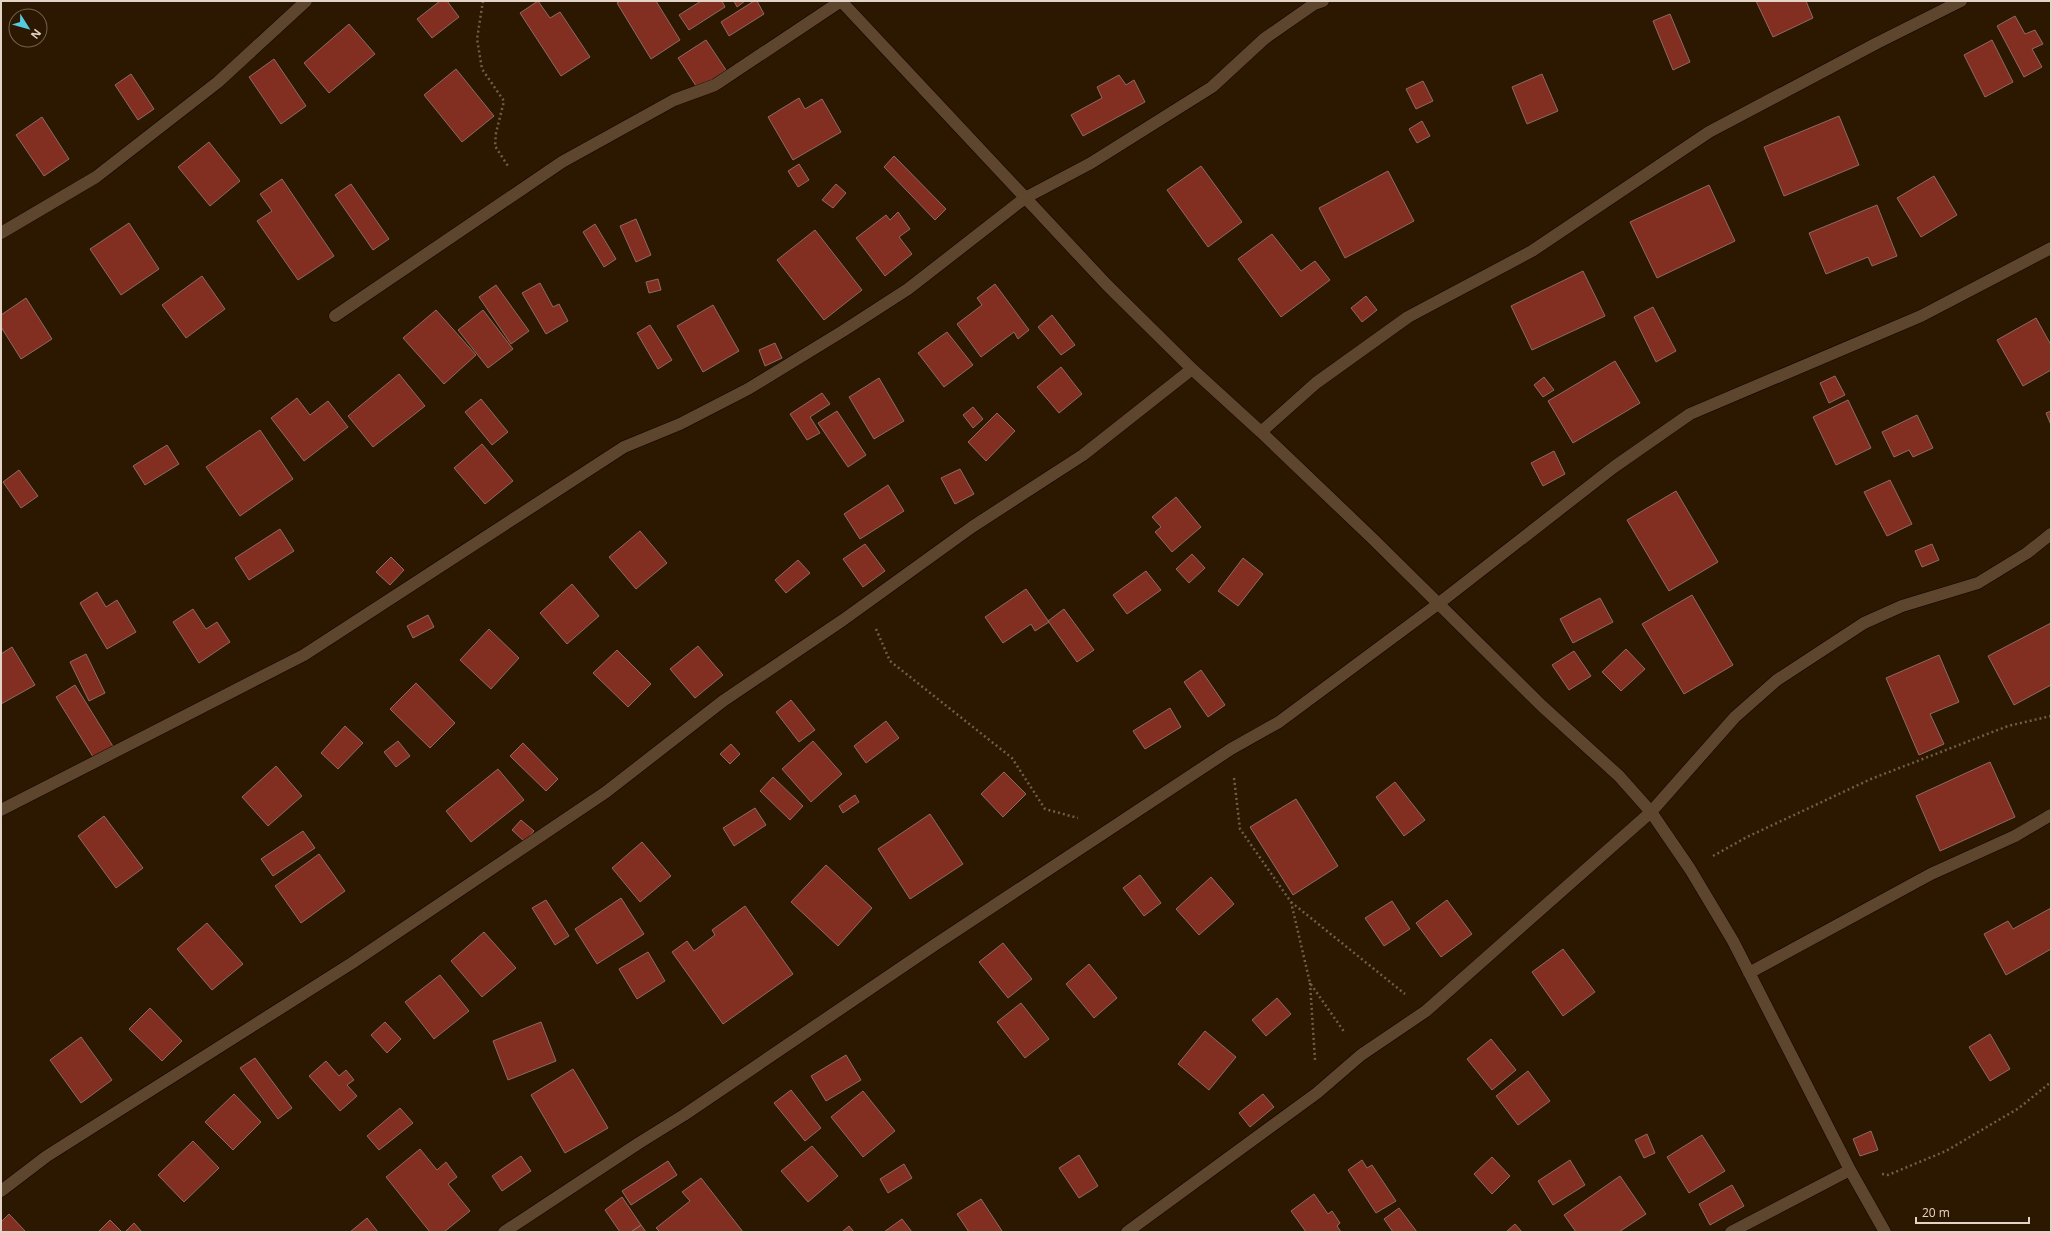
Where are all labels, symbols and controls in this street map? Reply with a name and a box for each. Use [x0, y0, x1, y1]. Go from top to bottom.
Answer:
north arrow [8, 8, 48, 48]
text: N [28, 26, 45, 42]
scale bar [1916, 1199, 2029, 1225]
text: 20 m [1922, 1204, 1950, 1221]

